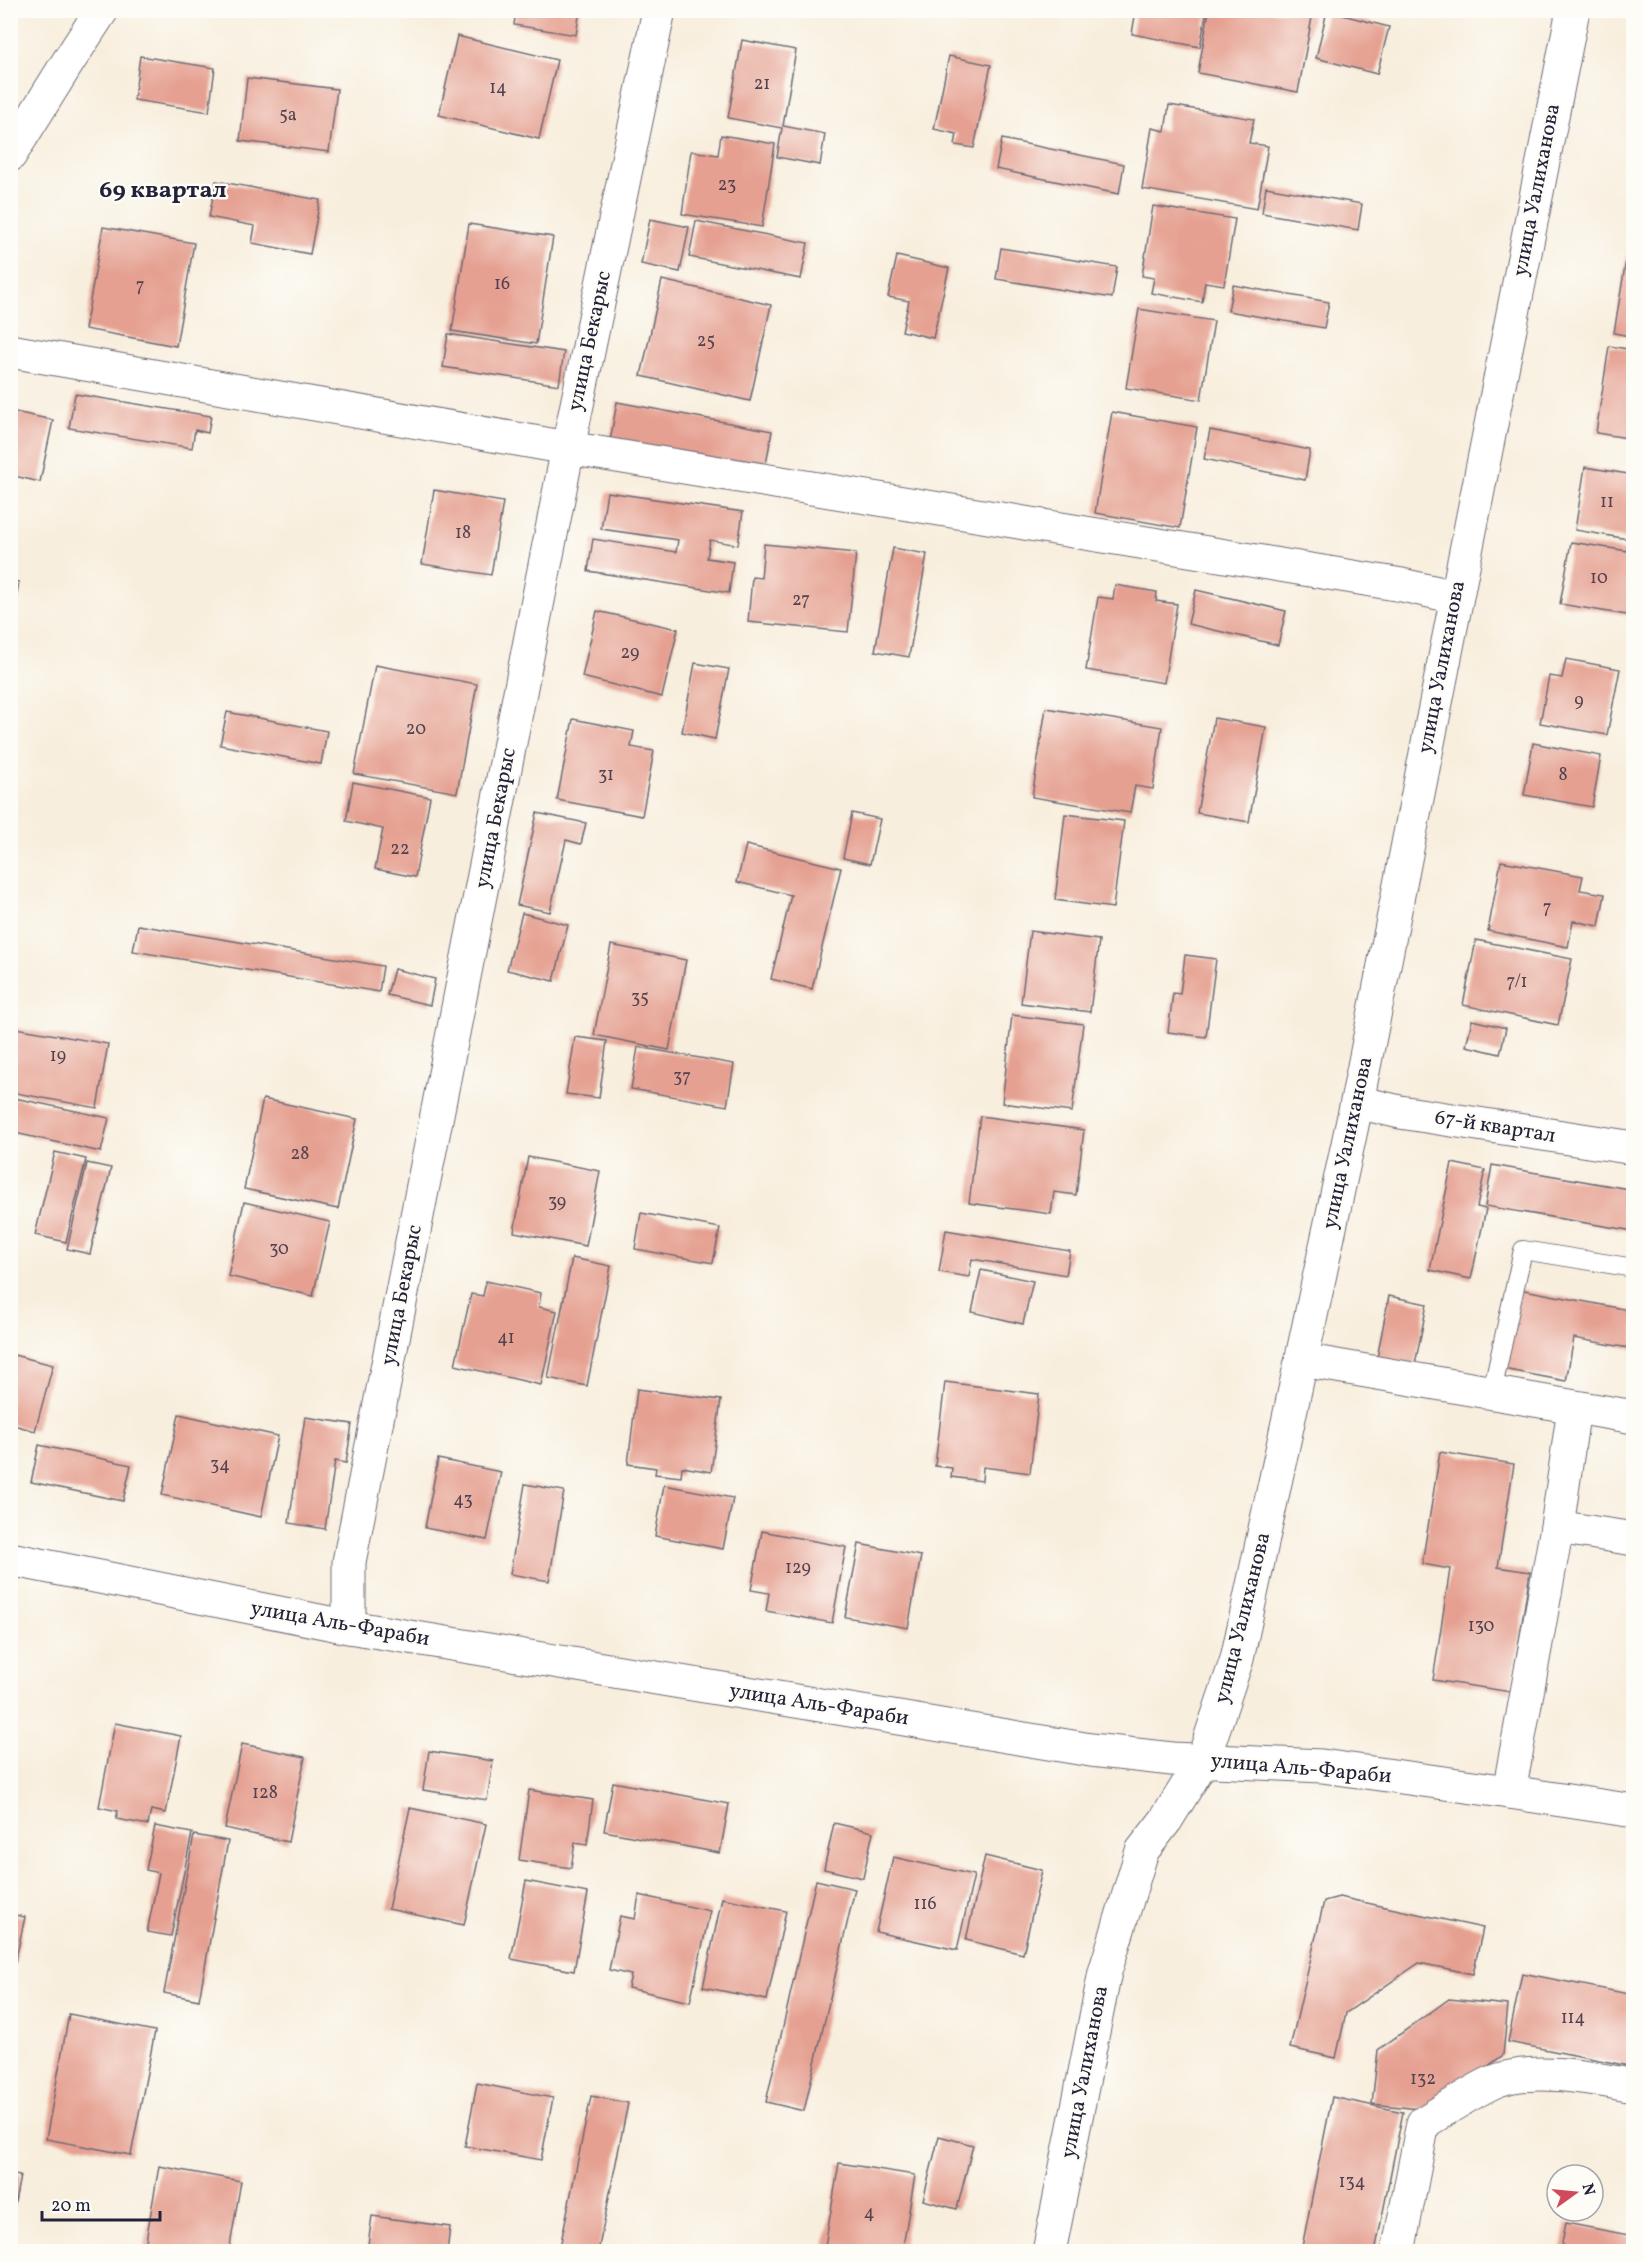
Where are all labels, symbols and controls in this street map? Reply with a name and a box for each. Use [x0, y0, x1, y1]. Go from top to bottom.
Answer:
house number: 21 [754, 72, 770, 97]
house number: 14 [489, 76, 507, 101]
street label: улица Уалиханова [1506, 101, 1568, 279]
house number: 5а [279, 103, 297, 128]
house number: 23 [718, 173, 736, 198]
district label: 69 квартал [99, 174, 227, 208]
street label: улица Бекарыс [561, 268, 619, 414]
house number: 16 [494, 272, 510, 297]
house number: 7 [136, 274, 144, 299]
house number: 25 [697, 329, 715, 354]
house number: 11 [1600, 490, 1614, 515]
house number: 18 [455, 521, 471, 546]
house number: 10 [1590, 566, 1608, 591]
street label: улица Уалиханова [1411, 578, 1473, 756]
house number: 27 [792, 588, 810, 613]
house number: 29 [621, 641, 639, 666]
house number: 9 [1574, 689, 1584, 714]
house number: 20 [406, 717, 426, 742]
street label: улица Бекарыс [468, 745, 524, 891]
house number: 31 [598, 763, 614, 788]
house number: 8 [1558, 763, 1568, 788]
house number: 22 [390, 837, 410, 862]
house number: 7 [1543, 896, 1551, 921]
house number: 7/1 [1506, 970, 1528, 995]
house number: 35 [631, 986, 649, 1011]
house number: 19 [50, 1044, 66, 1069]
street label: улица Уалиханова [1316, 1054, 1380, 1232]
house number: 37 [673, 1065, 691, 1090]
street label: 67-й квартал [1433, 1103, 1557, 1151]
house number: 28 [291, 1142, 309, 1167]
house number: 39 [548, 1190, 566, 1215]
street label: улица Бекарыс [374, 1222, 430, 1368]
house number: 30 [269, 1237, 289, 1262]
house number: 41 [497, 1326, 515, 1351]
house number: 34 [210, 1453, 230, 1478]
house number: 43 [453, 1488, 473, 1513]
street label: улица Уалиханова [1208, 1529, 1278, 1707]
house number: 129 [785, 1556, 811, 1581]
street label: улица Аль-Фараби [248, 1594, 432, 1654]
house number: 130 [1468, 1614, 1495, 1639]
street label: улица Аль-Фараби [727, 1676, 911, 1734]
street label: улица Аль-Фараби [1209, 1747, 1393, 1791]
house number: 128 [252, 1781, 278, 1806]
house number: 116 [913, 1892, 937, 1917]
street label: улица Уалиханова [1054, 1983, 1116, 2161]
house number: 114 [1561, 2006, 1585, 2031]
house number: 132 [1410, 2067, 1436, 2092]
north arrow [1545, 2163, 1605, 2223]
house number: 134 [1339, 2170, 1365, 2195]
text: N [1575, 2181, 1600, 2198]
scale bar [42, 2184, 160, 2222]
text: 20 m [51, 2194, 91, 2219]
house number: 4 [864, 2201, 874, 2226]

